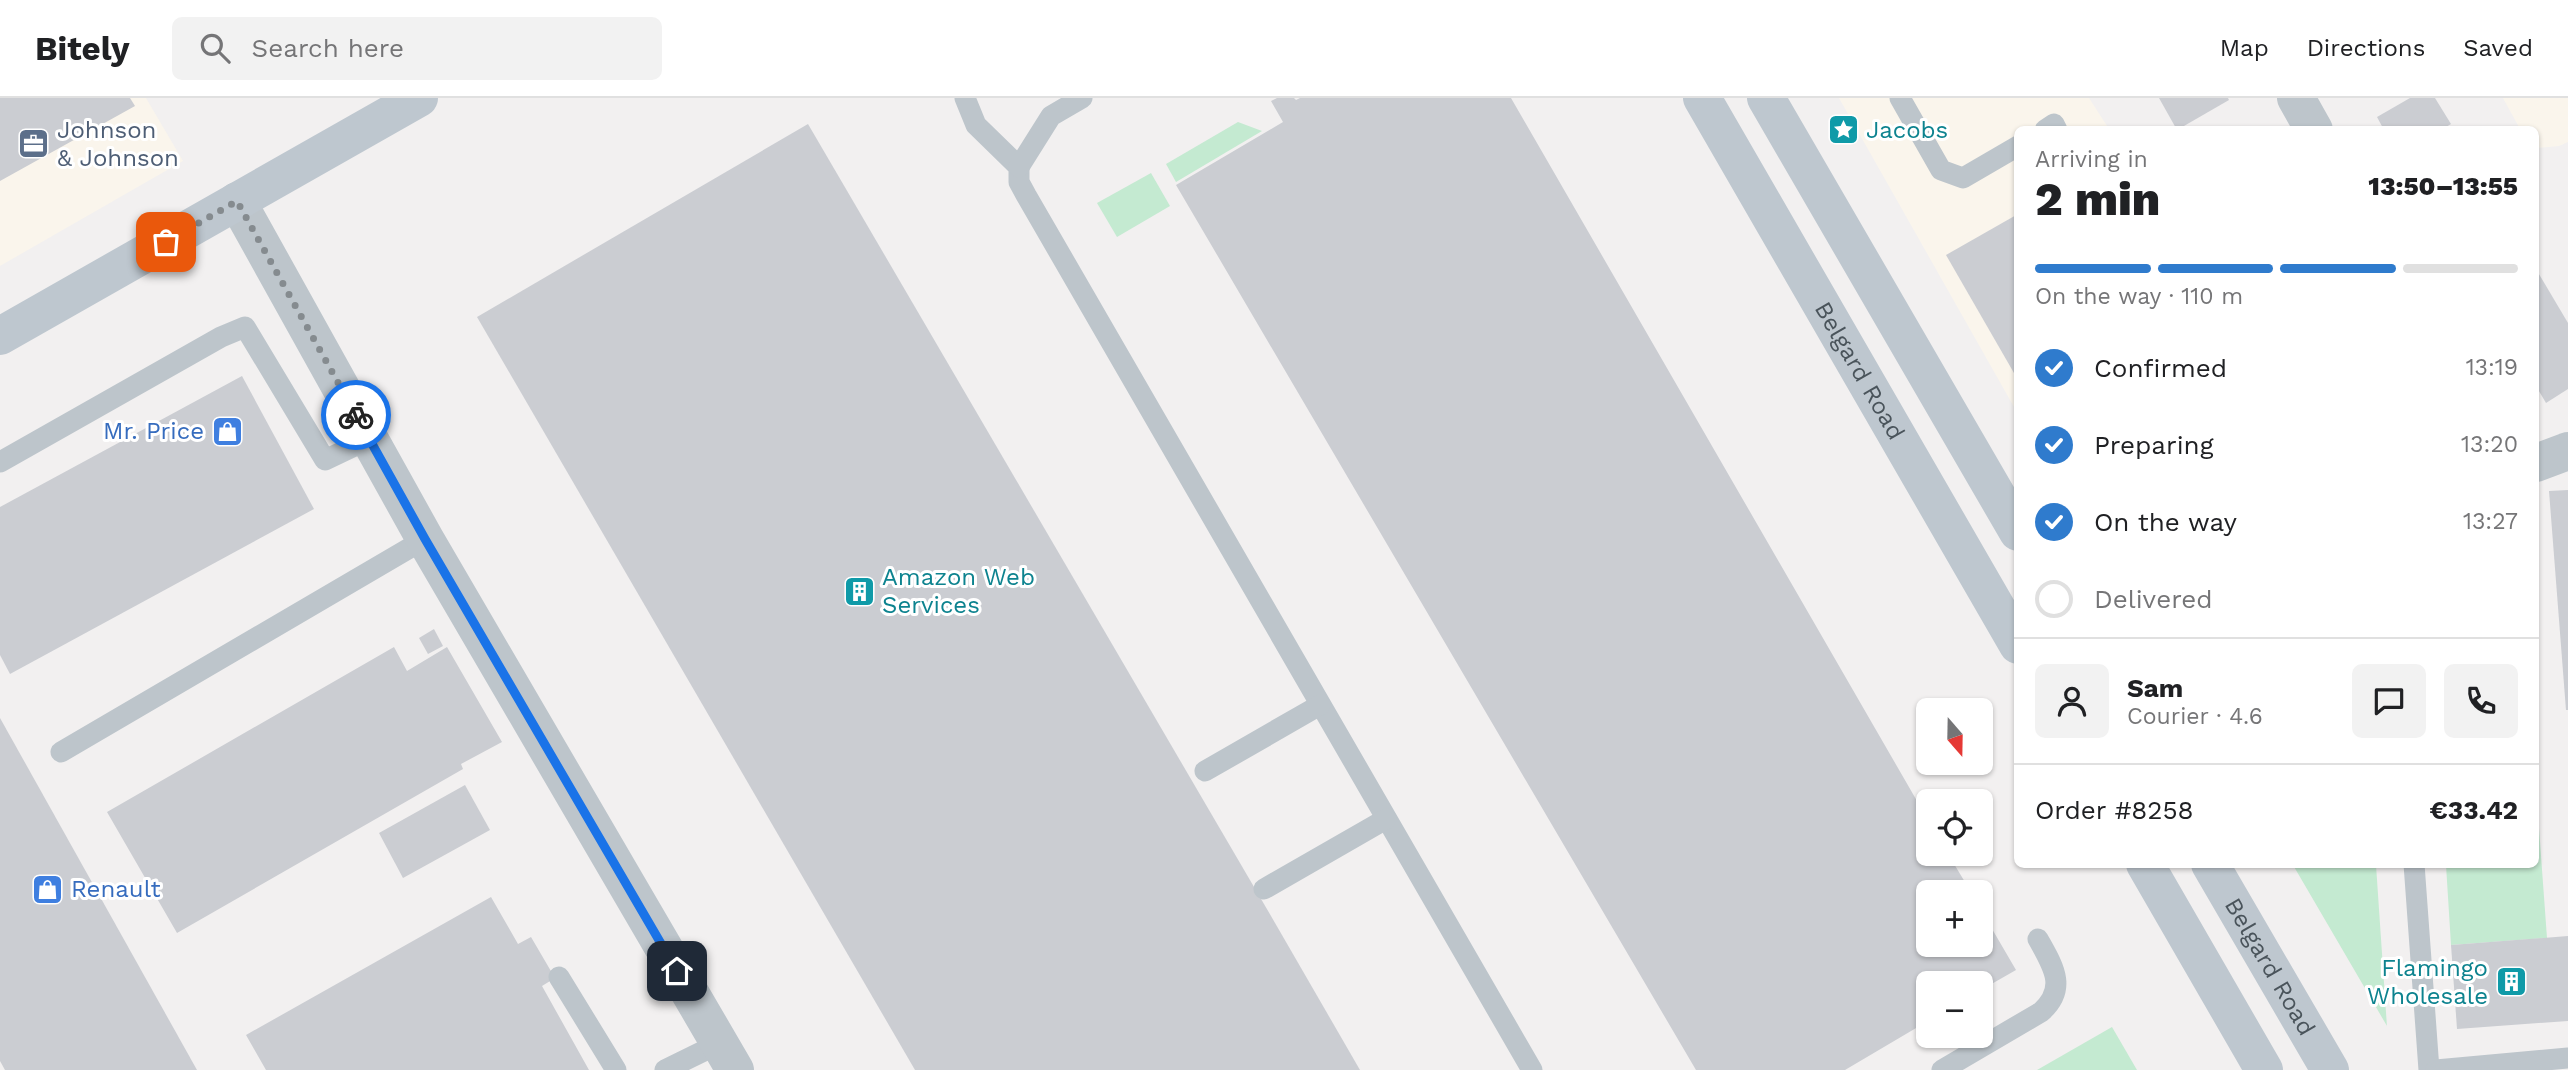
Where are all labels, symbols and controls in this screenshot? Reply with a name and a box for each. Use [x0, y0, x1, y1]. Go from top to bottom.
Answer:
search box [172, 17, 662, 80]
text: Bitely [35, 29, 130, 68]
icon: search [196, 29, 234, 67]
text: Search here [252, 33, 404, 63]
text: Map [2220, 34, 2269, 62]
text: Directions [2307, 34, 2425, 62]
text: Saved [2463, 34, 2533, 62]
place icon: Jacobs [1826, 113, 1860, 147]
place label: Johnson & Johnson [57, 116, 179, 172]
place label: Jacobs [1866, 116, 1948, 144]
office icon: Johnson & Johnson [17, 127, 51, 161]
text: Arriving in [2035, 146, 2148, 173]
text: 13:50–13:55 [2368, 171, 2518, 201]
text: 2 min [2035, 172, 2160, 226]
pin [136, 212, 196, 272]
icon: bag [147, 223, 185, 261]
text: On the way · 110 m [2035, 283, 2243, 310]
street label: Belgard Road [1809, 297, 1910, 445]
icon: check [2035, 349, 2073, 387]
text: Confirmed [2094, 353, 2227, 383]
text: 13:19 [2466, 354, 2518, 381]
courier [321, 380, 391, 450]
icon: bike [337, 396, 375, 434]
shop icon: Mr. Price [210, 414, 244, 448]
place label: Mr. Price [103, 417, 204, 445]
icon: check [2035, 426, 2073, 464]
text: Preparing [2094, 430, 2214, 460]
text: 13:20 [2461, 431, 2518, 458]
icon: check [2035, 503, 2073, 541]
text: On the way [2094, 507, 2237, 537]
text: 13:27 [2463, 508, 2518, 535]
place label: Amazon Web Services [882, 563, 1035, 619]
building icon: Amazon Web Services [842, 574, 876, 608]
text: Delivered [2094, 584, 2213, 614]
button: person [2035, 664, 2109, 738]
button: chat [2352, 664, 2426, 738]
button: phone [2444, 664, 2518, 738]
text: Sam [2127, 673, 2183, 703]
north arrow [1916, 698, 1993, 775]
map controls [1916, 698, 1993, 1048]
text: Courier · 4.6 [2127, 703, 2263, 730]
button: locate [1916, 789, 1993, 866]
text: Order #8258 [2035, 795, 2194, 825]
text: €33.42 [2429, 795, 2518, 825]
shop icon: Renault [31, 872, 65, 906]
place label: Renault [71, 875, 161, 903]
button: + [1916, 880, 1993, 957]
street label: Belgard Road [2219, 893, 2321, 1041]
pin [647, 941, 707, 1001]
icon: home [658, 952, 696, 990]
place label: Flamingo Wholesale [2367, 954, 2488, 1010]
building icon: Flamingo Wholesale [2494, 965, 2528, 999]
button: − [1916, 971, 1993, 1048]

